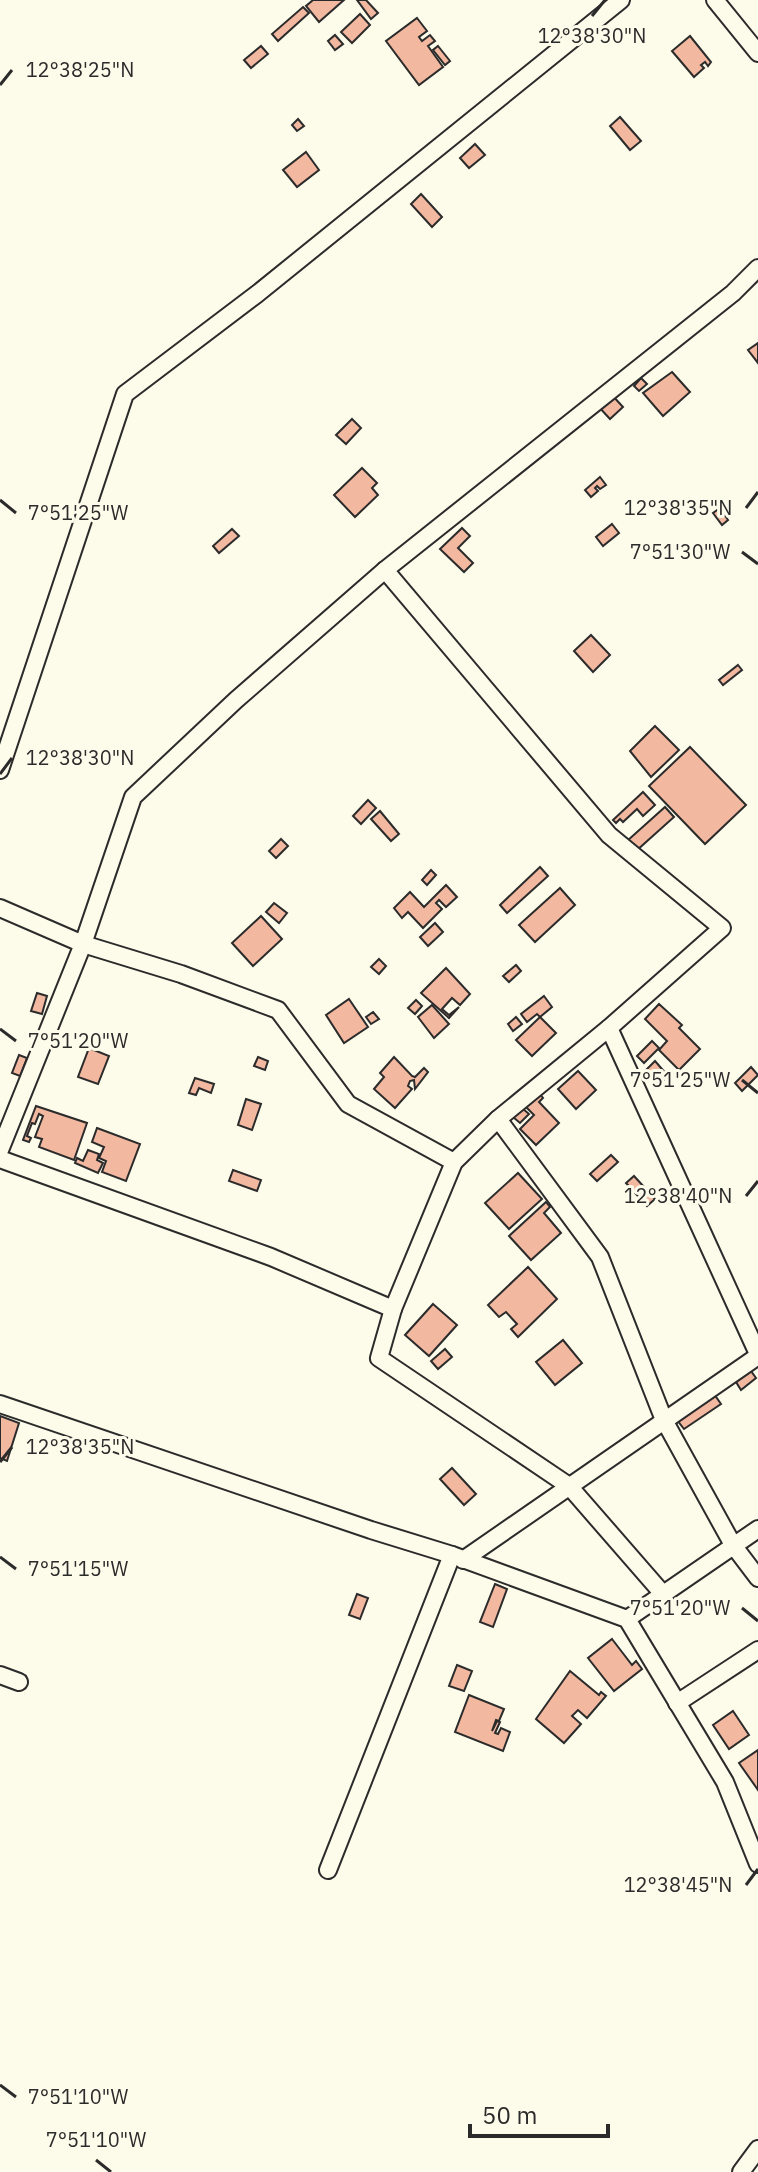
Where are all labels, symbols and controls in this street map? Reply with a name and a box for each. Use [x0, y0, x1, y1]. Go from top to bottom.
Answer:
text: 12°38'30"N [538, 22, 646, 49]
text: 12°38'25"N [26, 56, 134, 83]
text: 12°38'35"N [624, 494, 732, 521]
text: 7°51'25"W [28, 499, 129, 526]
text: 7°51'30"W [630, 538, 731, 565]
text: 12°38'30"N [26, 744, 134, 771]
text: 7°51'20"W [28, 1027, 129, 1054]
text: 7°51'25"W [630, 1066, 731, 1093]
text: 12°38'40"N [624, 1182, 732, 1209]
text: 12°38'35"N [26, 1433, 134, 1460]
text: 7°51'15"W [28, 1555, 129, 1582]
text: 7°51'20"W [630, 1594, 731, 1621]
text: 12°38'45"N [624, 1871, 732, 1898]
text: 7°51'10"W [28, 2083, 129, 2110]
scale bar [470, 2088, 608, 2138]
text: 50 m [482, 2099, 537, 2131]
text: 7°51'10"W [46, 2126, 147, 2153]

